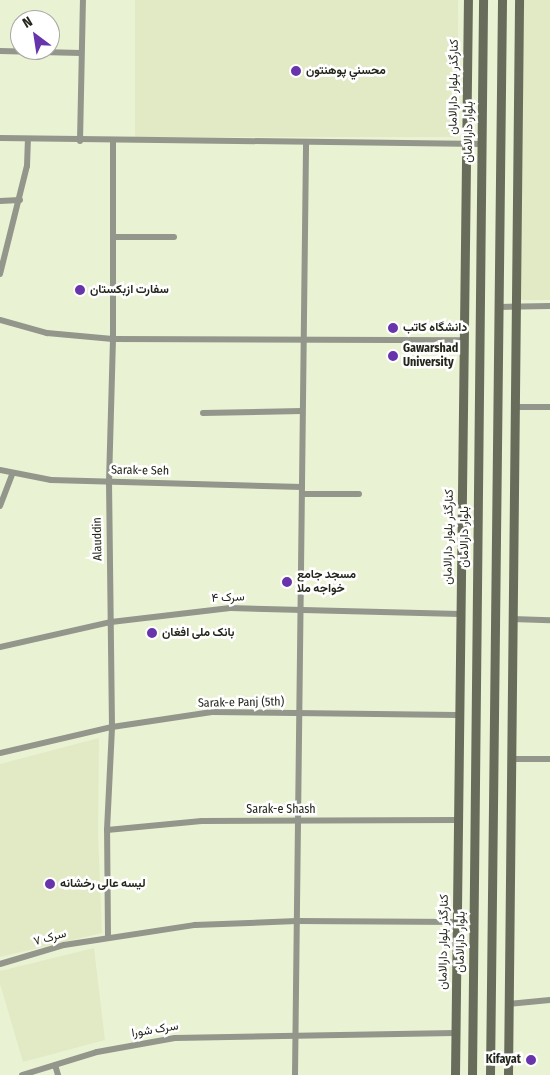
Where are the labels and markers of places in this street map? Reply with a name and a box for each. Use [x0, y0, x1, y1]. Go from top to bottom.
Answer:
place label: محسني پوهنتون [306, 64, 386, 78]
marker: محسني پوهنتون [290, 65, 302, 77]
place label: سفارت ازبکستان [90, 283, 169, 297]
marker: سفارت ازبکستان [74, 284, 86, 296]
place label: دانشگاه کاتب [403, 321, 467, 335]
marker: دانشگاه کاتب [387, 322, 399, 334]
place label: Gawarshad University [403, 342, 458, 370]
marker: Gawarshad University [387, 350, 399, 362]
place label: مسجد جامع خواجه ملا [297, 568, 356, 596]
marker: مسجد جامع خواجه ملا [281, 576, 293, 588]
place label: بانک ملی افغان [162, 626, 234, 640]
marker: بانک ملی افغان [146, 627, 158, 639]
place label: لیسه عالی رخشانه [60, 877, 146, 891]
marker: لیسه عالی رخشانه [44, 878, 56, 890]
place label: Kifayat [486, 1053, 521, 1067]
marker: Kifayat [525, 1054, 537, 1066]

